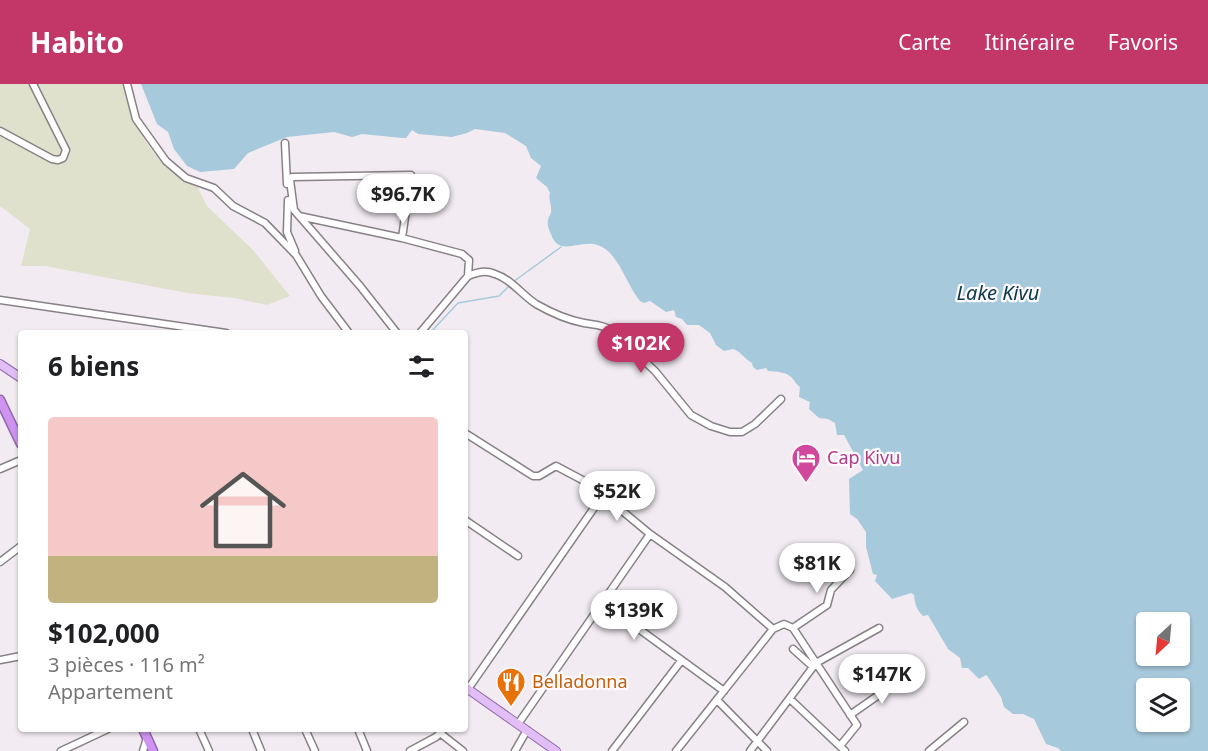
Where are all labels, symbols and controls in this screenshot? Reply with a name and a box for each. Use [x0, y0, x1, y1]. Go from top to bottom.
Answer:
text: Habito [30, 23, 124, 61]
text: Carte [898, 28, 951, 56]
text: Itinéraire [984, 28, 1075, 56]
text: Favoris [1108, 28, 1178, 56]
pin: $96.7K [354, 174, 452, 225]
text: $96.7K [371, 180, 435, 207]
water label: Lake Kivu [957, 279, 1039, 306]
pin: $102K [599, 323, 683, 374]
text: $102K [611, 329, 671, 356]
text: 6 biens [48, 348, 139, 384]
icon: filters [405, 350, 438, 383]
hotel icon: Cap Kivu [790, 442, 822, 484]
place label: Cap Kivu [827, 445, 900, 469]
icon: home [189, 456, 297, 564]
pin: $52K [581, 471, 653, 522]
text: $52K [593, 477, 641, 504]
pin: $81K [781, 543, 853, 594]
text: $81K [793, 549, 841, 576]
pin: $139K [592, 590, 676, 641]
text: $139K [604, 596, 664, 623]
north arrow [1136, 612, 1190, 666]
map controls [1136, 612, 1190, 732]
text: $102,000 [48, 615, 160, 651]
text: 3 pièces · 116 m² [48, 651, 205, 678]
pin: $147K [840, 654, 924, 705]
text: $147K [852, 660, 912, 687]
restaurant icon: Belladonna [495, 666, 527, 708]
place label: Belladonna [532, 669, 628, 693]
text: Appartement [48, 678, 173, 705]
button: layers [1136, 678, 1190, 732]

